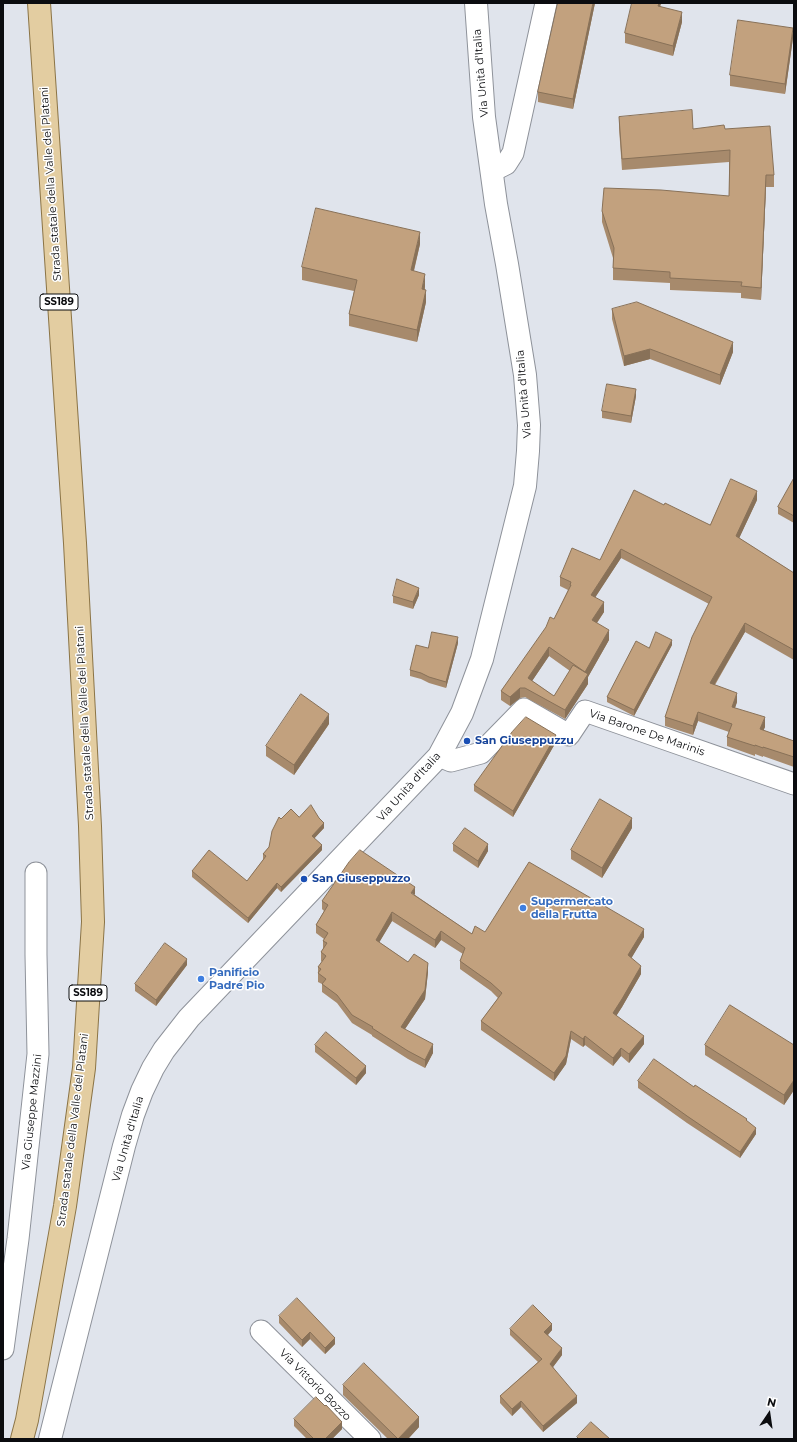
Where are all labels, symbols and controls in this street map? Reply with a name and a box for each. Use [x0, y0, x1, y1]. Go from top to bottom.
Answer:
street label: Via Unità d'Italia [471, 28, 491, 118]
street label: Strada statale della Valle del Platani [38, 86, 64, 282]
road number: SS189 [40, 294, 78, 310]
street label: Via Unità d'Italia [514, 349, 534, 439]
street label: Strada statale della Valle del Platani [73, 625, 97, 821]
street label: Via Barone De Marinis [587, 707, 707, 759]
place label: San Giuseppuzzu [475, 734, 574, 748]
marker: San Giuseppuzzu [462, 736, 472, 746]
street label: Via Unità d'Italia [374, 750, 444, 824]
place label: San Giuseppuzzo [312, 872, 410, 886]
marker: San Giuseppuzzo [299, 874, 309, 884]
place label: Supermercato della Frutta [531, 895, 613, 921]
marker: Supermercato della Frutta [518, 903, 528, 913]
place label: Panificio Padre Pio [209, 966, 265, 992]
marker: Panificio Padre Pio [196, 974, 206, 984]
road number: SS189 [69, 985, 107, 1001]
street label: Strada statale della Valle del Platani [55, 1033, 91, 1227]
street label: Via Giuseppe Mazzini [19, 1053, 45, 1171]
street label: Via Unità d'Italia [109, 1095, 147, 1183]
street label: Via Vittorio Bozzo [276, 1346, 354, 1424]
north arrow [749, 1394, 789, 1434]
text: N [766, 1394, 778, 1410]

